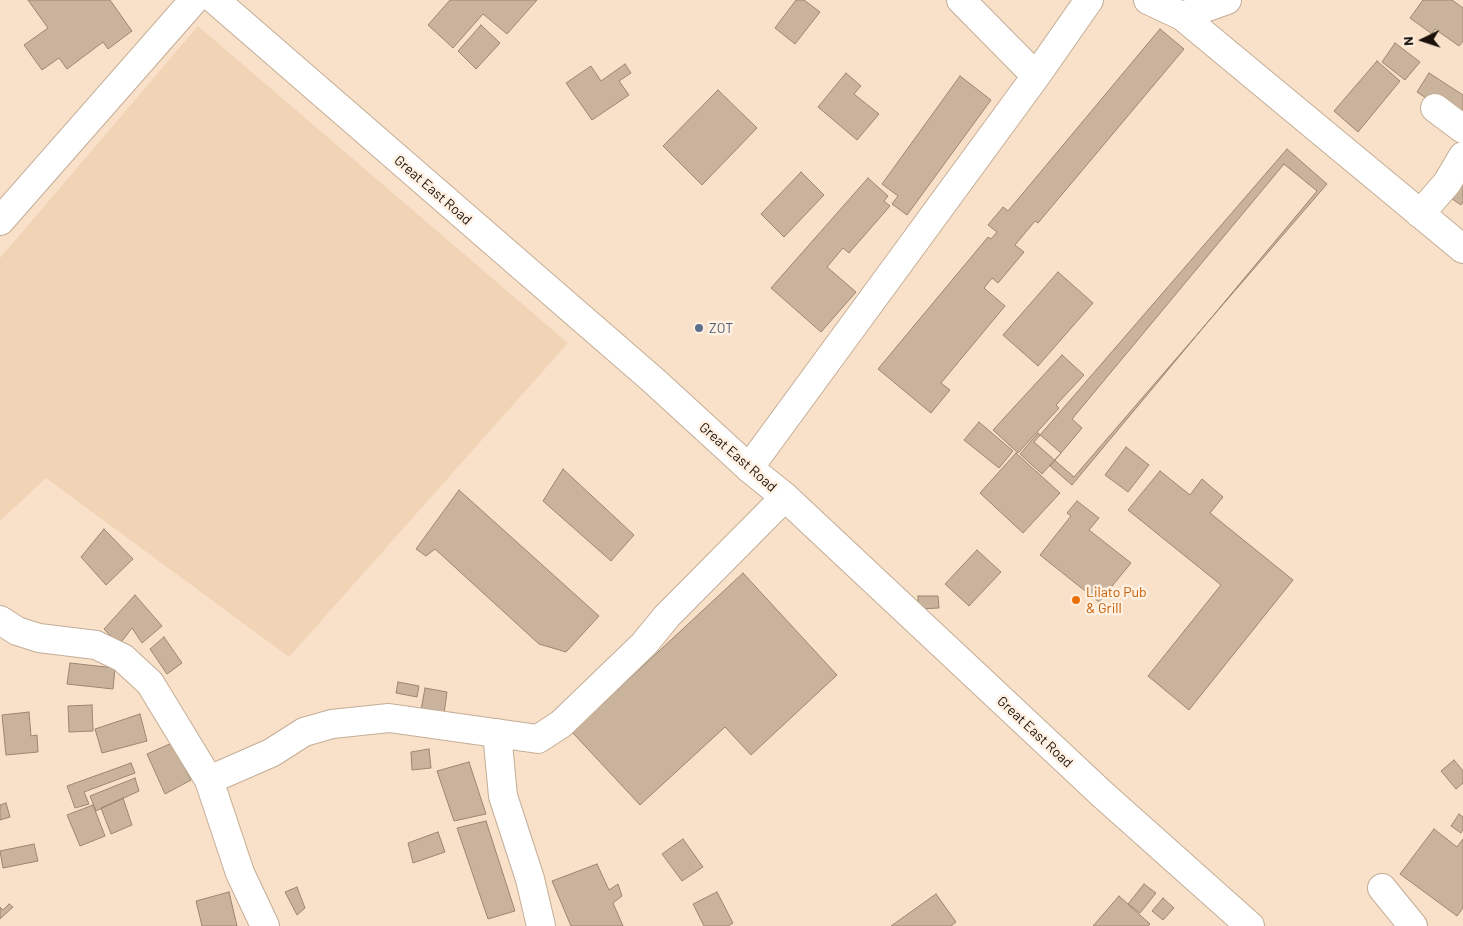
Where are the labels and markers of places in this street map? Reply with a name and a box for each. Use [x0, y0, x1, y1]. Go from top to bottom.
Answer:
place label: ZOT [709, 320, 733, 336]
marker: ZOT [693, 322, 705, 334]
place label: Lilato Pub & Grill [1086, 584, 1147, 616]
marker: Lilato Pub & Grill [1070, 594, 1082, 606]

